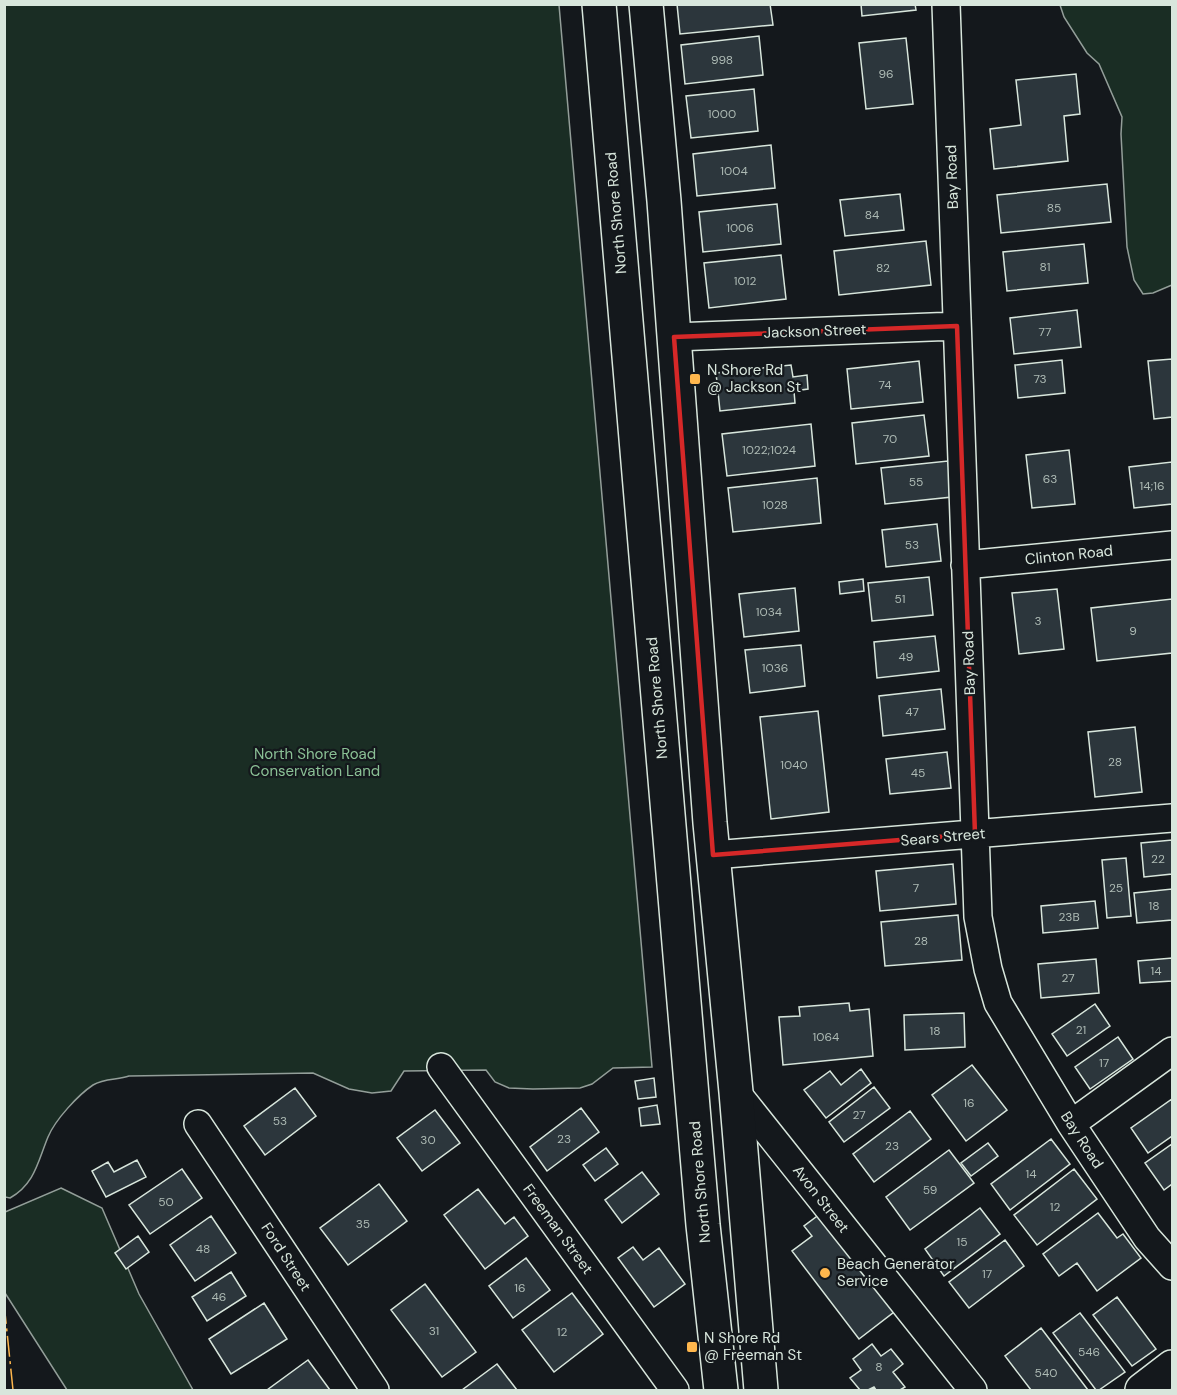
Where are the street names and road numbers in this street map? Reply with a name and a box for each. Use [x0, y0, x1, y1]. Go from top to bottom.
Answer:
street label: Bay Road [941, 145, 963, 209]
street label: North Shore Road [601, 151, 631, 275]
street label: Jackson Street [763, 319, 867, 343]
street label: Clinton Road [1024, 540, 1114, 570]
street label: Bay Road [958, 631, 980, 695]
street label: North Shore Road [642, 636, 672, 760]
street label: Sears Street [900, 823, 986, 851]
street label: Bay Road [1056, 1108, 1108, 1172]
street label: North Shore Road [685, 1120, 715, 1244]
street label: Avon Street [788, 1161, 854, 1237]
street label: Freeman Street [518, 1180, 598, 1278]
street label: Ford Street [256, 1219, 316, 1295]

